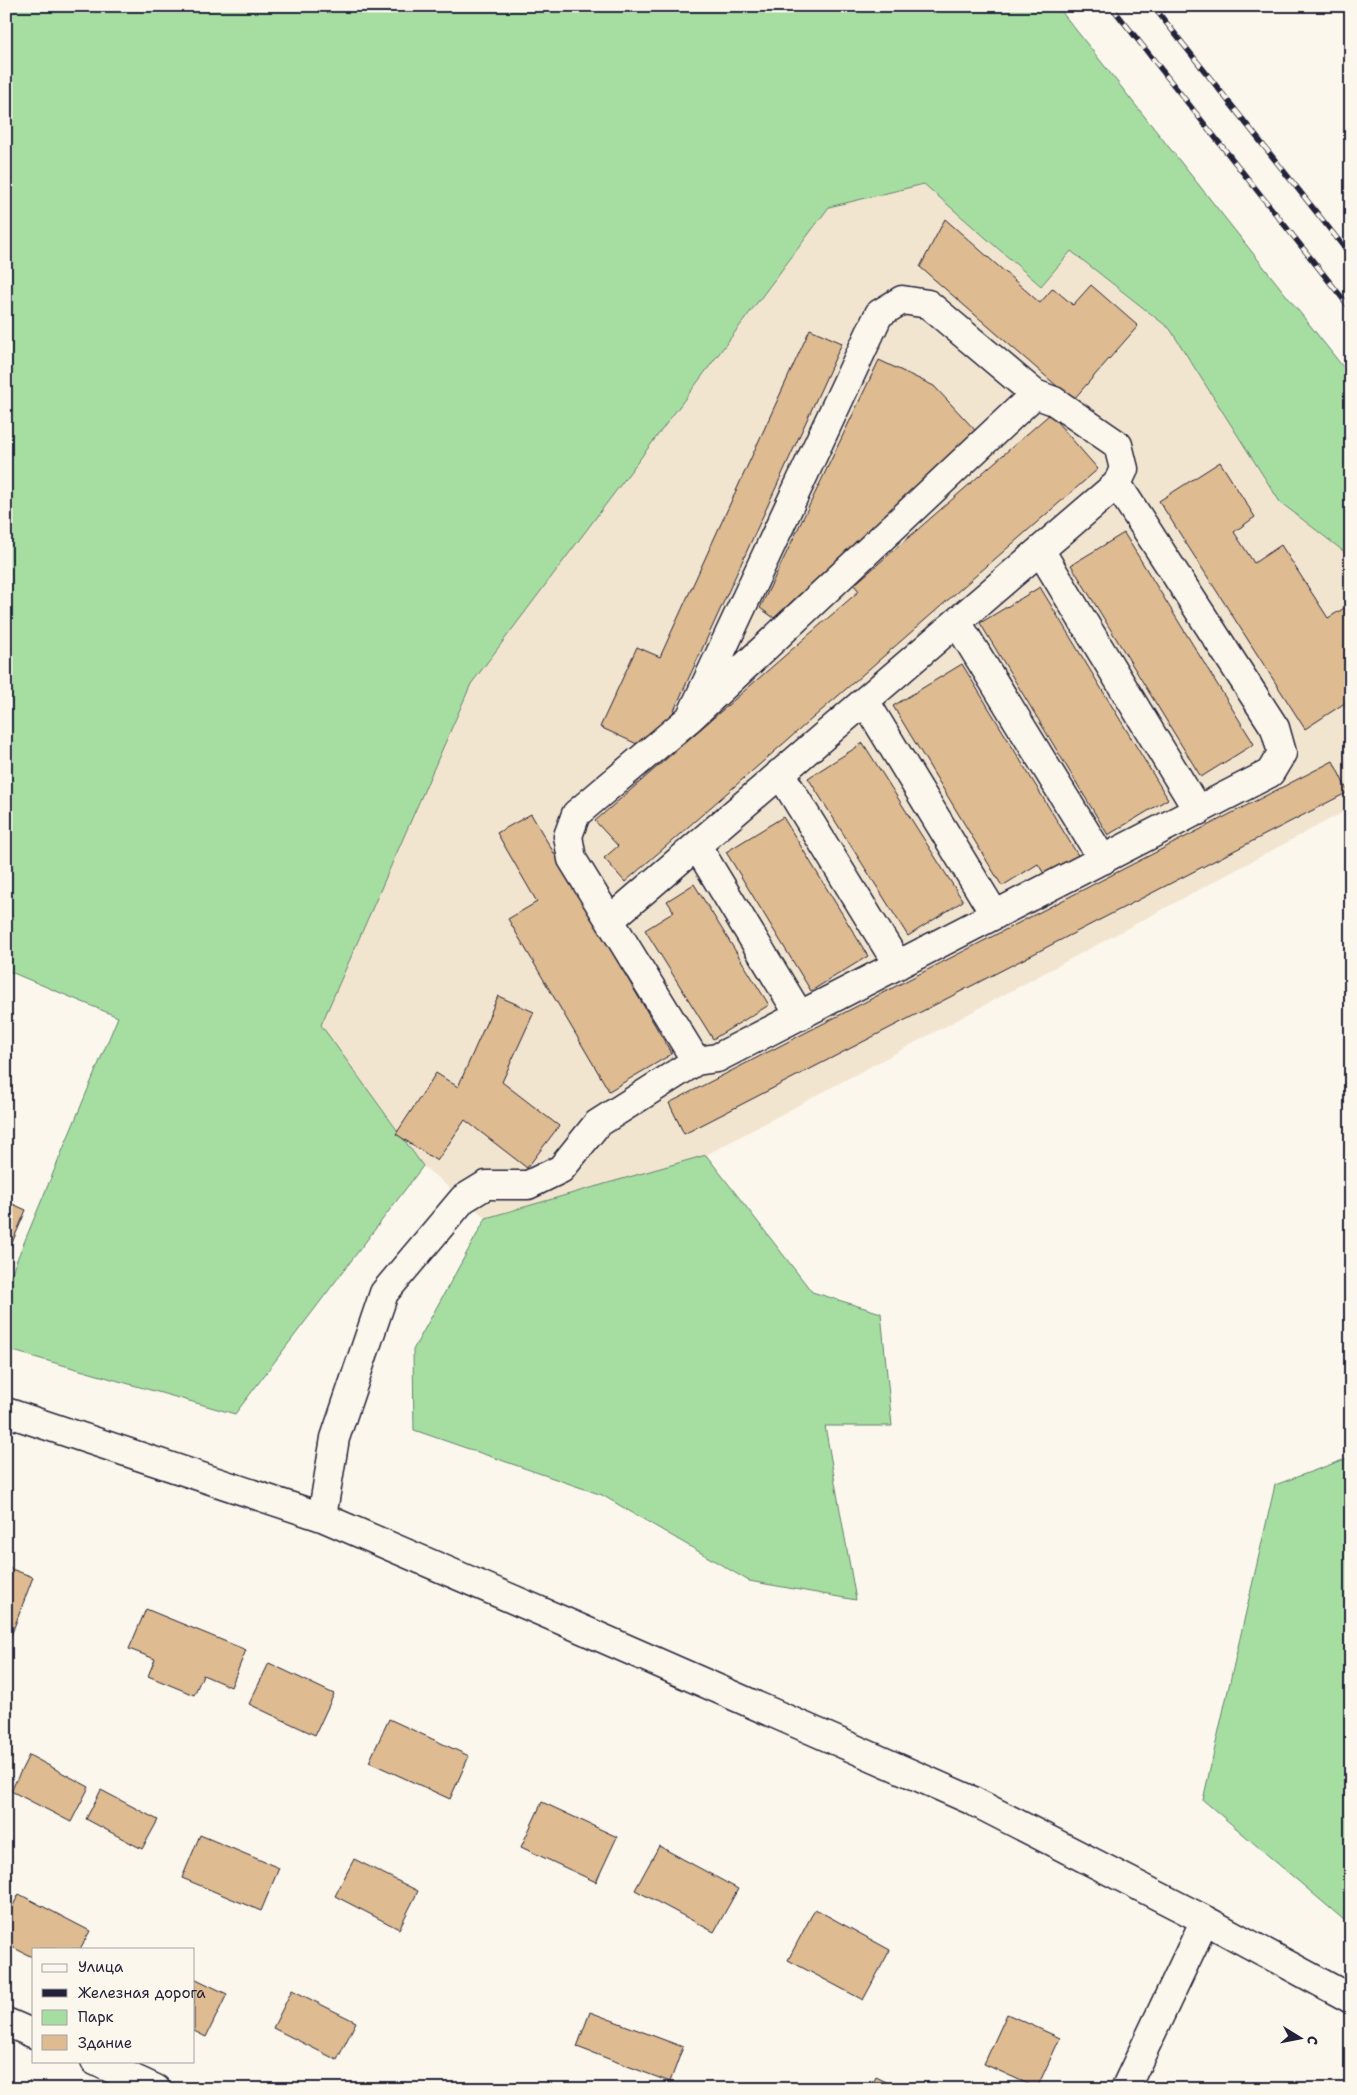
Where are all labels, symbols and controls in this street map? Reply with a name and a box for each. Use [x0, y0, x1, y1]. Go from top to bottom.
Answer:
legend [32, 1948, 195, 2062]
text: Улица [78, 1957, 124, 1977]
text: Железная дорога [78, 1983, 206, 2003]
text: Парк [78, 2007, 114, 2027]
north arrow [1274, 2012, 1324, 2062]
text: Здание [78, 2033, 132, 2053]
text: С [1303, 2034, 1322, 2046]

